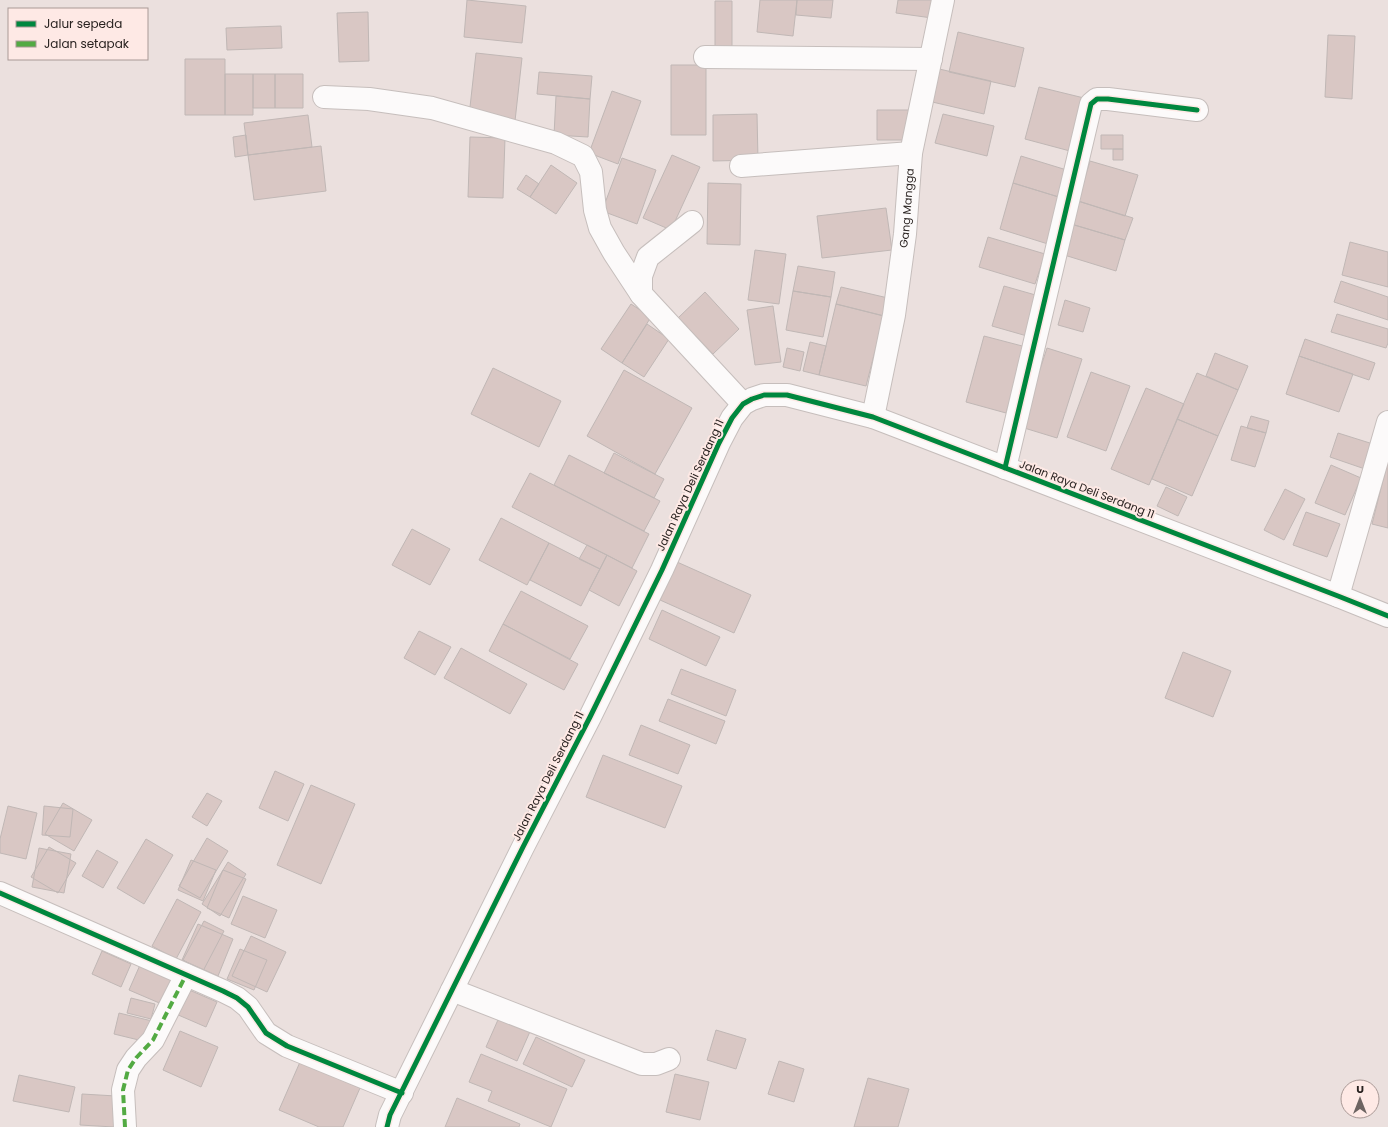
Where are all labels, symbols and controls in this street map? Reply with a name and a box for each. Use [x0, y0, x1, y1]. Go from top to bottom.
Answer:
legend [8, 8, 148, 60]
text: Jalur sepeda [44, 15, 122, 32]
text: Jalan setapak [44, 35, 130, 52]
street label: Gang Mangga [895, 168, 918, 249]
street label: Jalan Raya Deli Serdang 11 [652, 416, 728, 554]
street label: Jalan Raya Deli Serdang 11 [1017, 456, 1157, 522]
street label: Jalan Raya Deli Serdang 11 [508, 708, 588, 844]
north arrow [1340, 1079, 1380, 1119]
text: U [1356, 1081, 1364, 1097]

